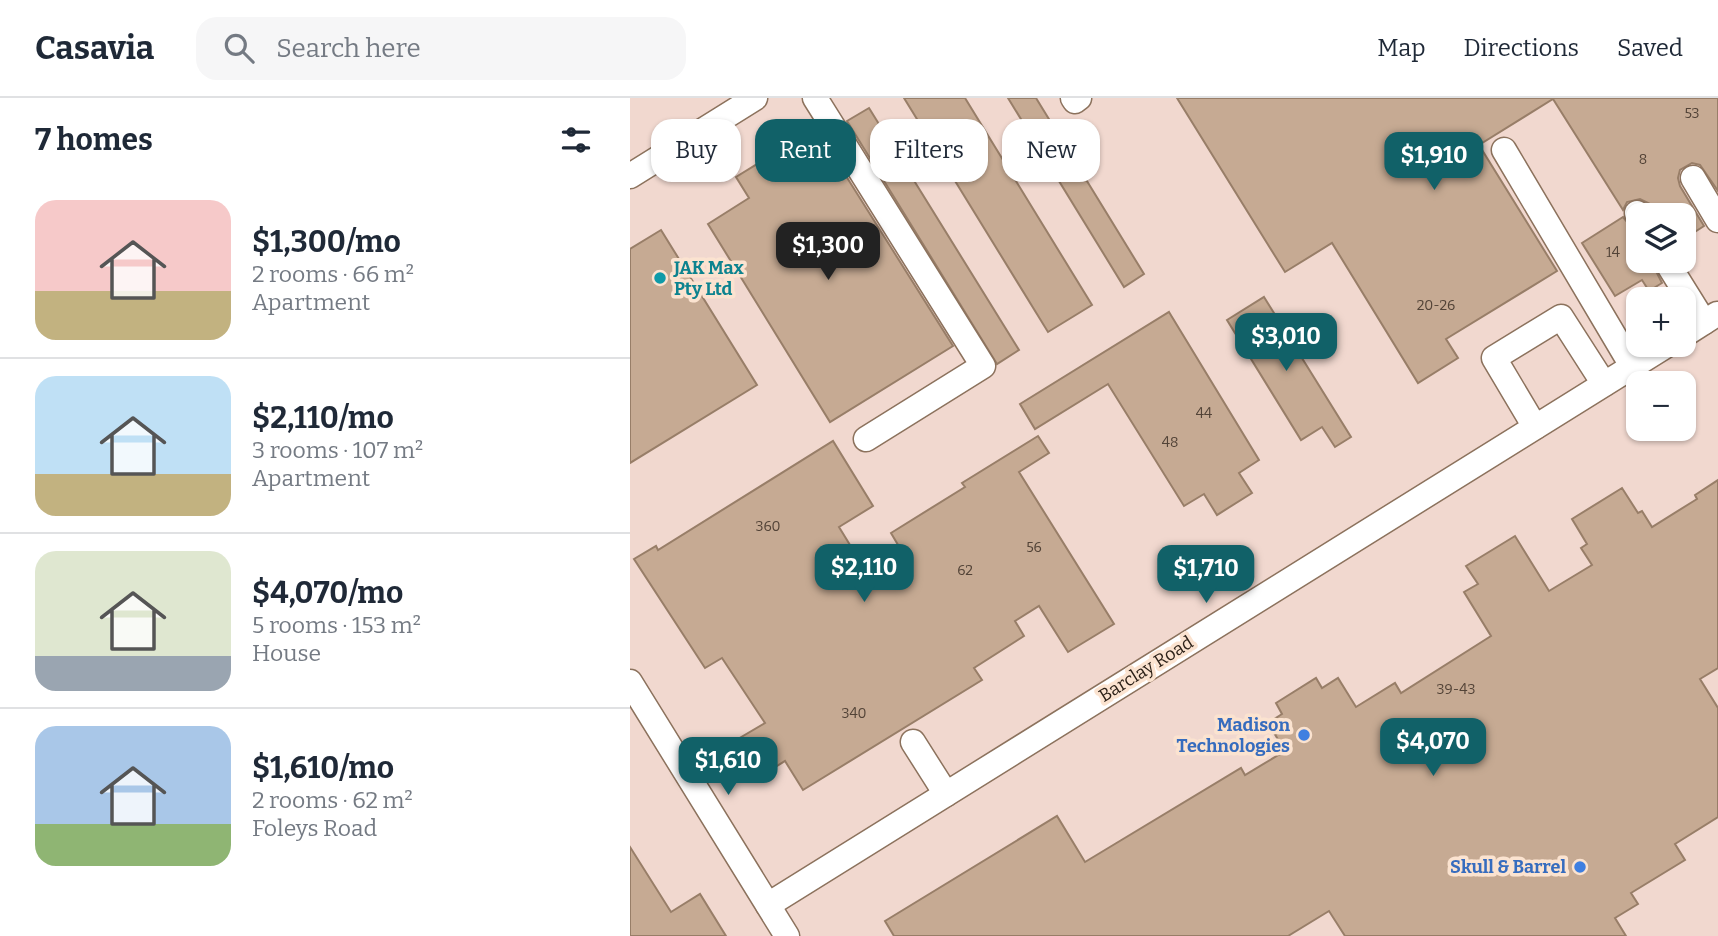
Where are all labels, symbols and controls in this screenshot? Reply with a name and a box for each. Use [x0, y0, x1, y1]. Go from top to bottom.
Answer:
search box [196, 17, 686, 80]
text: Casavia [35, 28, 154, 68]
icon: search [220, 29, 258, 67]
text: Search here [276, 33, 421, 64]
text: Map [1377, 34, 1426, 62]
text: Directions [1464, 34, 1579, 62]
text: Saved [1617, 34, 1683, 62]
house number: 53 [1684, 105, 1700, 122]
chip: Buy [651, 119, 741, 182]
chip: Rent [755, 119, 856, 182]
chip: Filters [870, 119, 988, 182]
chip: New [1002, 119, 1100, 182]
icon: filters [557, 121, 595, 159]
text: 7 homes [35, 122, 153, 158]
pin: $1,910 [1377, 132, 1491, 192]
text: $1,910 [1400, 141, 1468, 169]
house number: 8 [1639, 151, 1647, 168]
map controls [1626, 203, 1696, 441]
button: layers [1626, 203, 1696, 273]
pin: $1,300 [771, 222, 885, 282]
text: $1,300/mo [252, 224, 401, 260]
icon: home [91, 228, 175, 312]
text: $1,300 [792, 231, 864, 259]
house number: 14 [1606, 244, 1620, 261]
place label: JAK Max Pty Ltd [673, 257, 744, 300]
text: 2 rooms · 66 m² [252, 260, 414, 288]
marker: JAK Max Pty Ltd [652, 270, 668, 286]
button: + [1626, 287, 1696, 357]
text: Apartment [252, 288, 370, 316]
house number: 20-26 [1417, 297, 1455, 314]
pin: $3,010 [1229, 314, 1343, 373]
text: $3,010 [1251, 322, 1321, 350]
button: − [1626, 371, 1696, 441]
text: $2,110/mo [252, 400, 394, 436]
icon: home [91, 404, 175, 488]
house number: 44 [1196, 405, 1212, 422]
house number: 48 [1162, 434, 1178, 451]
text: 3 rooms · 107 m² [252, 436, 423, 464]
text: Apartment [252, 464, 370, 492]
house number: 360 [755, 518, 781, 535]
house number: 56 [1026, 539, 1042, 556]
pin: $2,110 [807, 545, 921, 604]
pin: $1,710 [1149, 546, 1263, 605]
text: $2,110 [831, 553, 897, 581]
text: $1,710 [1173, 554, 1239, 582]
house number: 62 [957, 562, 973, 579]
text: $4,070/mo [252, 575, 403, 611]
icon: home [91, 579, 175, 663]
text: 5 rooms · 153 m² [252, 611, 421, 639]
street label: Barclay Road [1095, 631, 1198, 707]
text: House [252, 639, 321, 667]
house number: 39-43 [1437, 681, 1475, 698]
house number: 340 [841, 705, 867, 722]
place label: Madison Technologies [1177, 714, 1290, 757]
pin: $4,070 [1376, 718, 1490, 778]
marker: Madison Technologies [1296, 727, 1312, 743]
text: $4,070 [1396, 727, 1470, 755]
pin: $1,610 [671, 738, 785, 797]
text: $1,610 [695, 746, 761, 774]
text: $1,610/mo [252, 750, 394, 786]
icon: home [91, 754, 175, 838]
text: 2 rooms · 62 m² [252, 786, 413, 814]
text: Foleys Road [252, 814, 377, 842]
place label: Skull & Barrel [1450, 856, 1566, 878]
marker: Skull & Barrel [1572, 859, 1588, 875]

